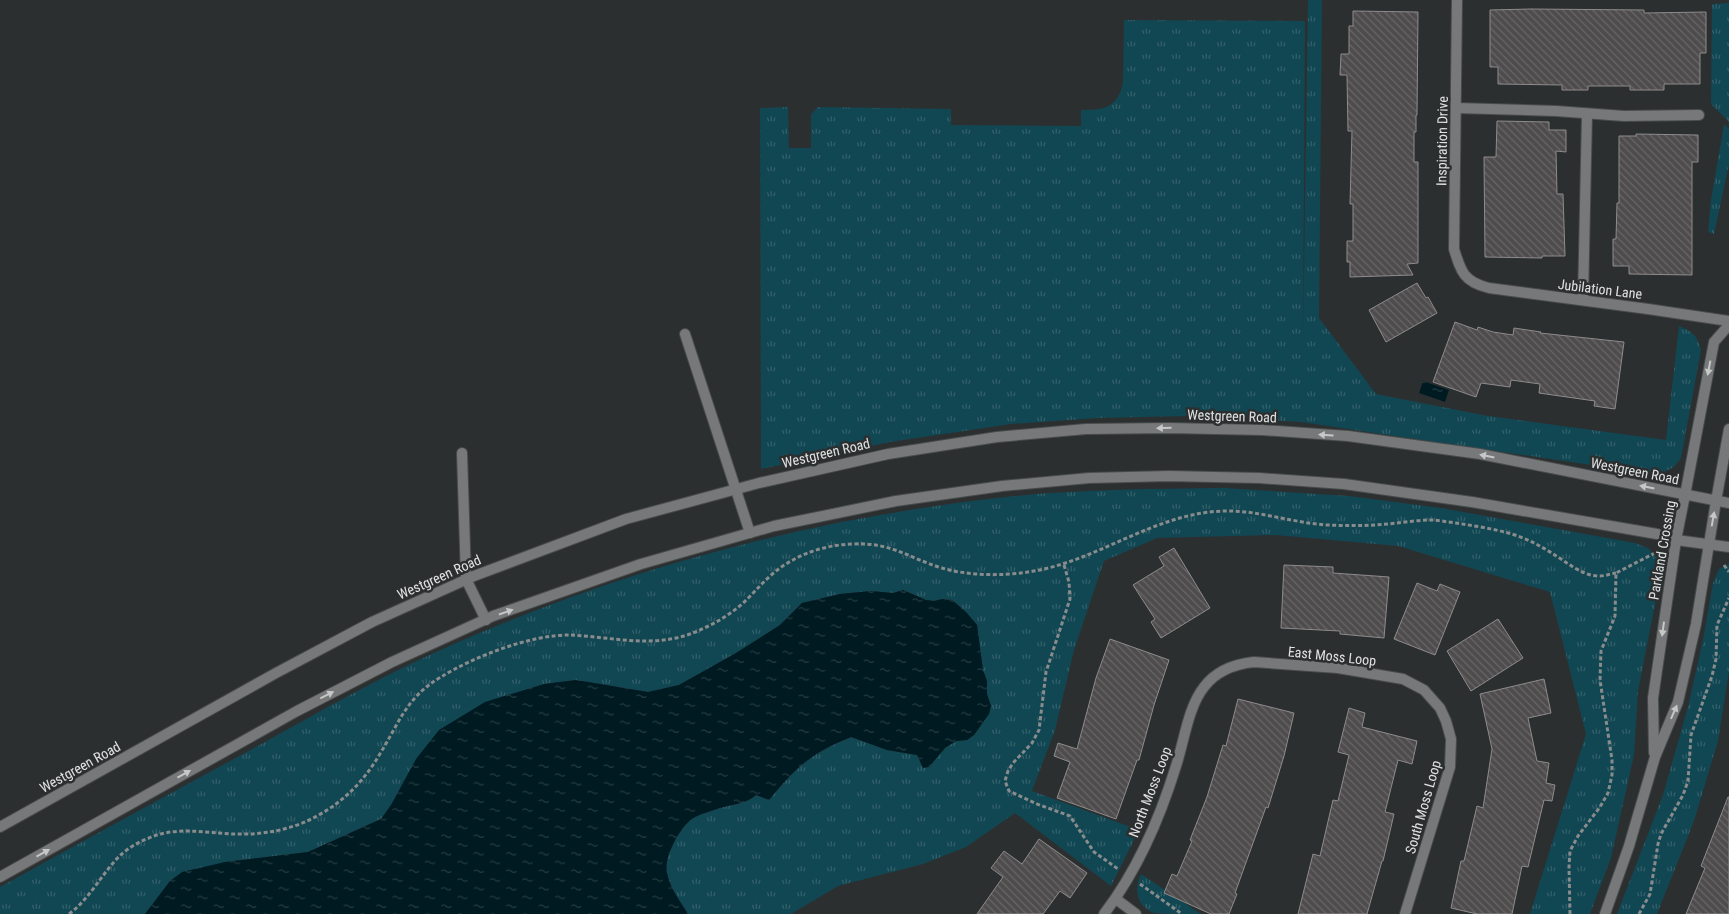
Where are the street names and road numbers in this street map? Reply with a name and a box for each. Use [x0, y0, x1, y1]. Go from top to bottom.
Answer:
street label: Inspiration Drive [1433, 96, 1451, 186]
street label: Jubilation Lane [1557, 276, 1643, 302]
street label: Westgreen Road [1187, 406, 1277, 426]
street label: Westgreen Road [780, 435, 872, 471]
street label: Westgreen Road [1589, 455, 1681, 487]
street label: Parkland Crossing [1645, 499, 1679, 601]
street label: Westgreen Road [395, 551, 483, 603]
street label: East Moss Loop [1287, 643, 1377, 669]
street label: Westgreen Road [37, 738, 123, 796]
street label: North Moss Loop [1125, 744, 1175, 840]
street label: South Moss Loop [1402, 758, 1444, 856]

